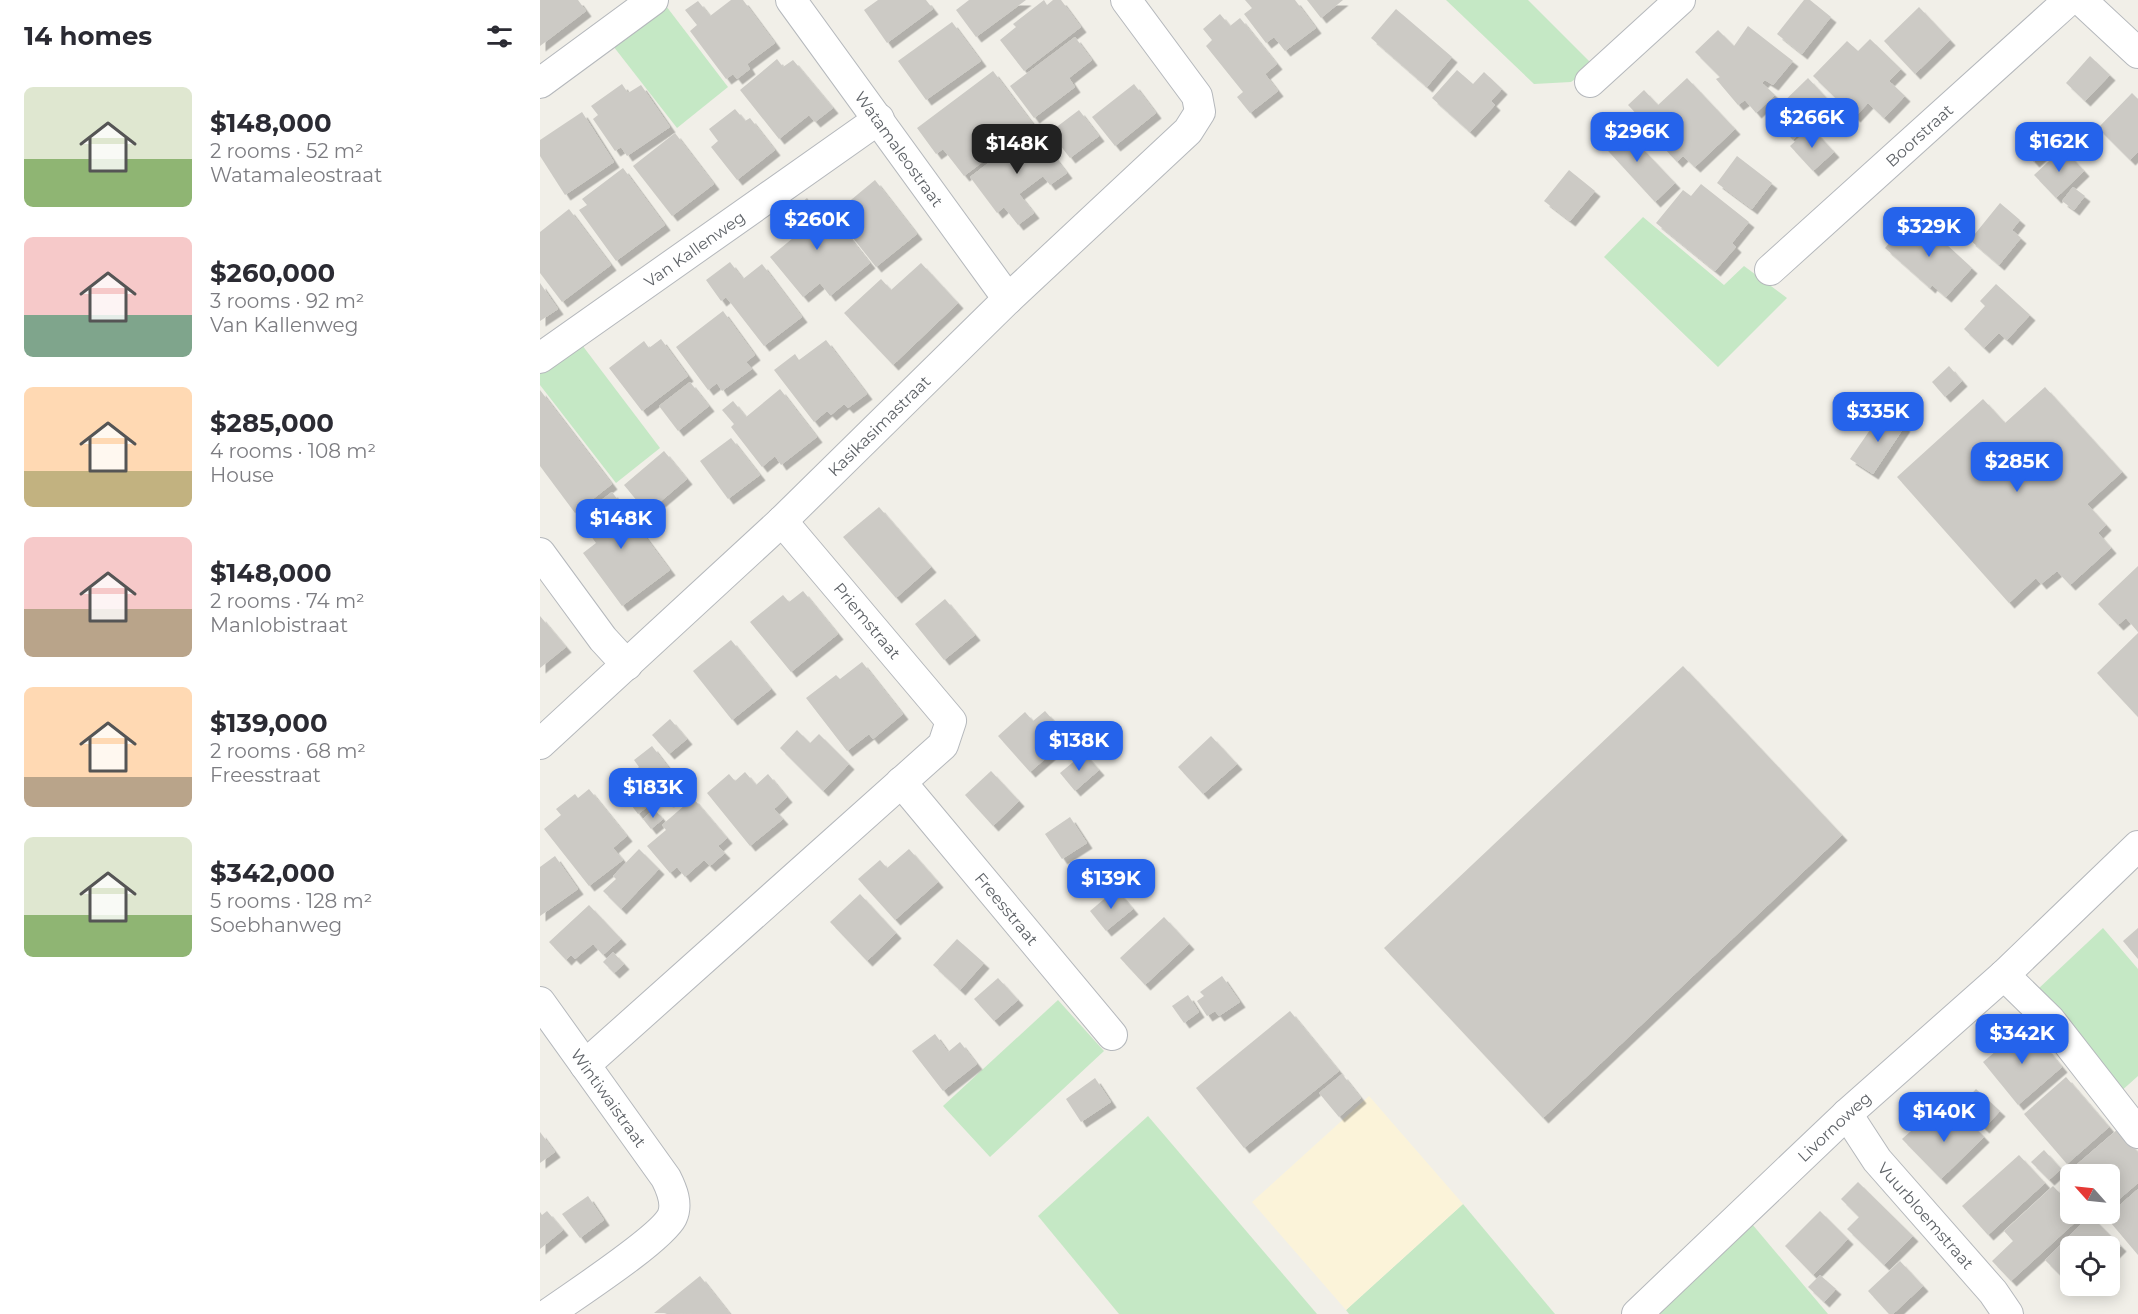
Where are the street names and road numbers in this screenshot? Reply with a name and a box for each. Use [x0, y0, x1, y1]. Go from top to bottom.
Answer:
street label: Watamaleostraat [851, 88, 948, 211]
street label: Boorstraat [1882, 100, 1957, 171]
street label: Van Kallenweg [640, 207, 748, 291]
street label: Kasikasimastraat [824, 371, 934, 480]
street label: Priemstraat [830, 579, 905, 663]
street label: Freesstraat [971, 869, 1043, 949]
street label: Wintiwaistraat [567, 1045, 651, 1151]
street label: Livornoweg [1794, 1088, 1875, 1166]
street label: Vuurbloemstraat [1874, 1158, 1978, 1273]

